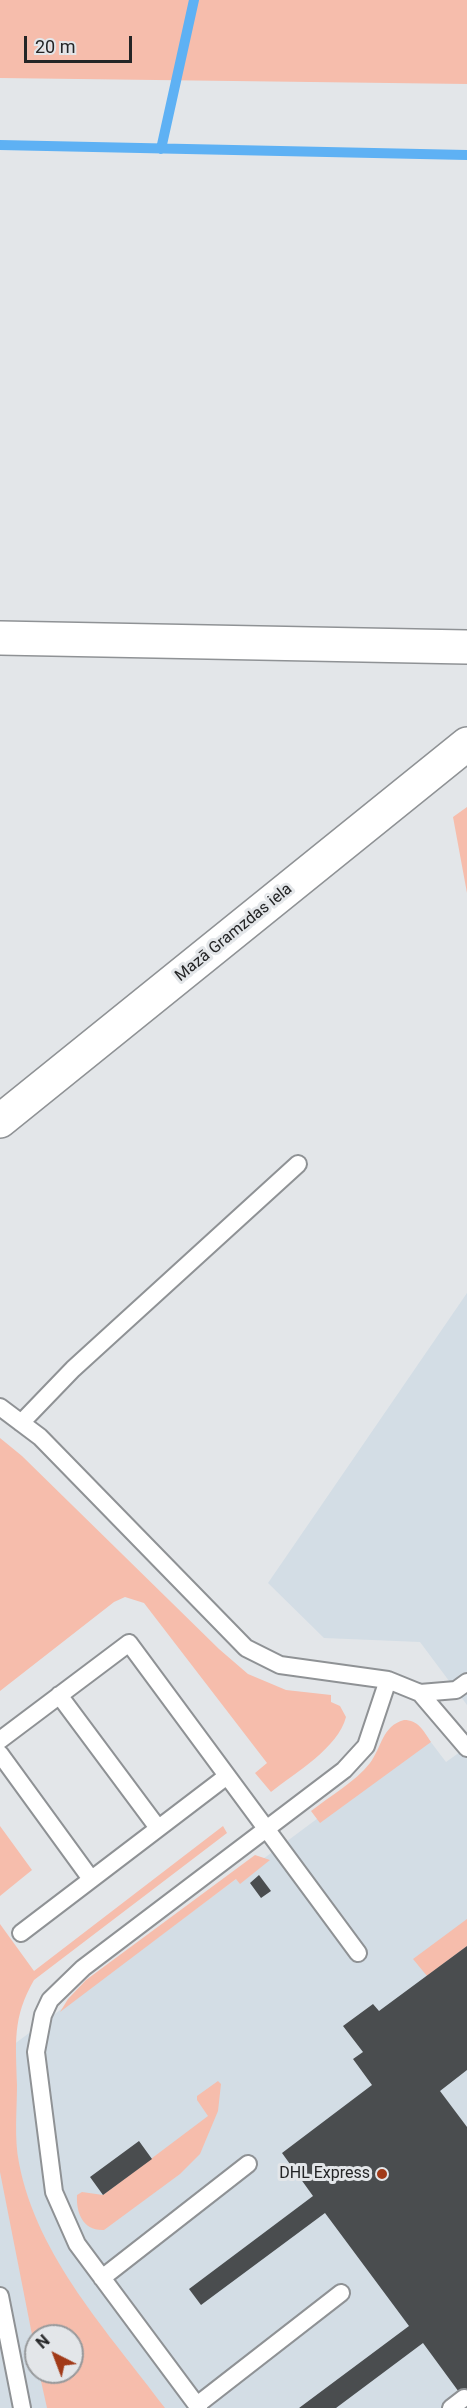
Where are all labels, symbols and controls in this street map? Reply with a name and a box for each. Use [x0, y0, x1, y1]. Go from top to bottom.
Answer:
scale bar [27, 24, 135, 62]
text: 20 m [35, 36, 75, 57]
street label: Mazā Gramzdas iela [172, 880, 296, 986]
place label: DHL Express [279, 2164, 370, 2184]
marker: DHL Express [375, 2167, 389, 2181]
north arrow [24, 2324, 84, 2384]
text: N [32, 2331, 54, 2353]

